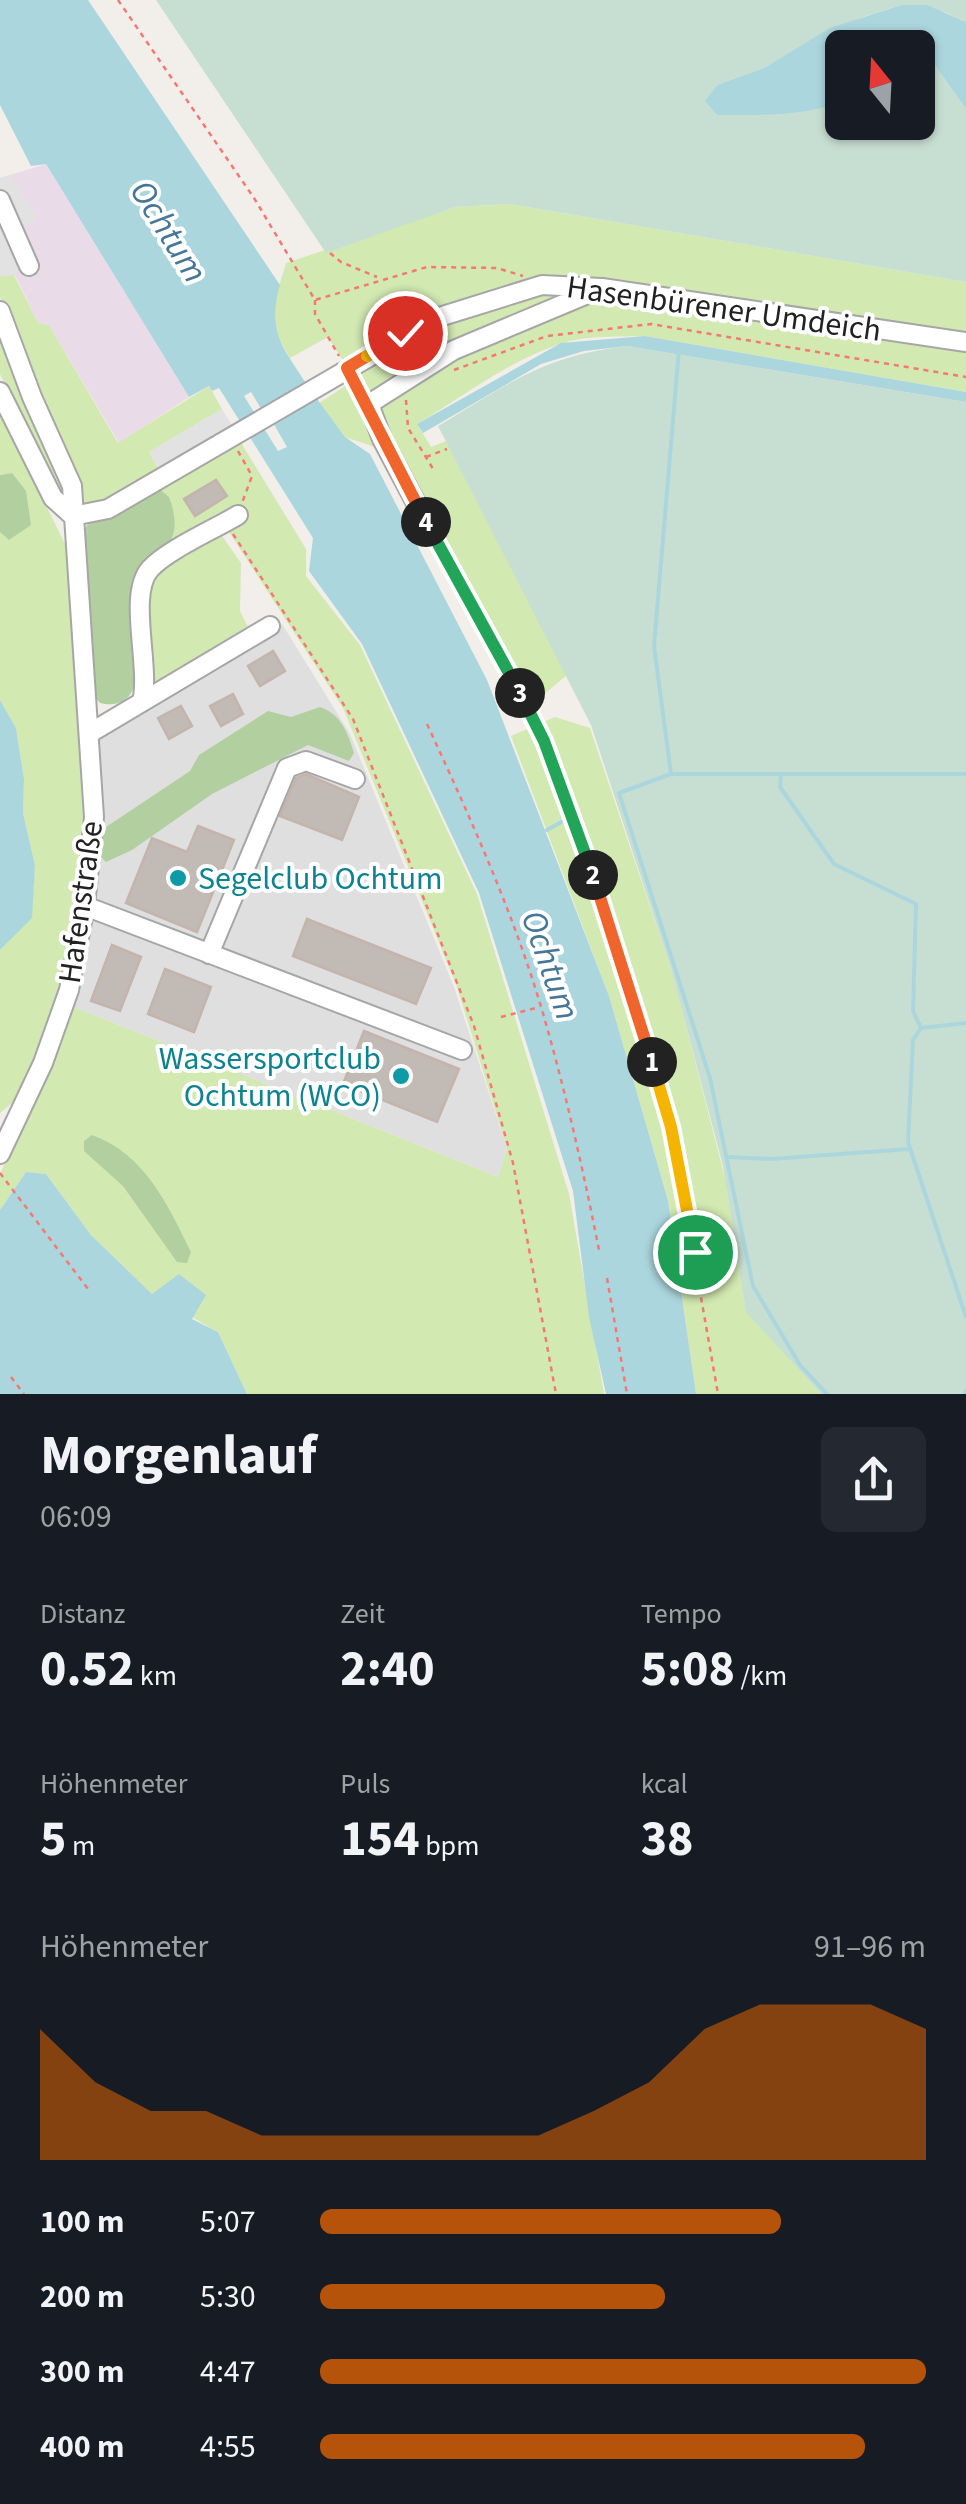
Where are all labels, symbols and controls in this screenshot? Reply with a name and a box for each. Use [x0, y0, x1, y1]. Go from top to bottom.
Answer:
north arrow [825, 30, 935, 140]
map controls [825, 30, 935, 140]
water label: Ochtum [117, 170, 219, 293]
street label: Hasenbürener Umdeich [564, 264, 884, 354]
pin [363, 291, 448, 376]
icon: check [378, 306, 433, 361]
pin: 4 [401, 497, 451, 547]
text: 4 [419, 502, 433, 542]
pin: 3 [495, 668, 545, 718]
text: 3 [513, 673, 527, 713]
street label: Hafenstraße [47, 818, 115, 986]
pin: 2 [568, 850, 618, 900]
text: 2 [586, 855, 600, 895]
place label: Segelclub Ochtum [198, 856, 443, 902]
marker: Segelclub Ochtum [167, 867, 189, 889]
water label: Ochtum [508, 904, 592, 1027]
place label: Wassersportclub Ochtum (WCO) [159, 1036, 381, 1119]
pin: 1 [627, 1037, 677, 1087]
text: 1 [645, 1042, 659, 1082]
marker: Wassersportclub Ochtum (WCO) [390, 1065, 412, 1087]
pin [653, 1210, 738, 1295]
icon: arrive [668, 1225, 723, 1280]
text: Morgenlauf [40, 1417, 317, 1495]
button: share [821, 1427, 926, 1532]
text: 06:09 [40, 1494, 112, 1540]
text: Distanz [40, 1594, 125, 1634]
text: Zeit [340, 1594, 385, 1634]
text: Tempo [641, 1594, 722, 1634]
text: 0.52 [40, 1634, 134, 1705]
text: 2:40 [340, 1634, 435, 1705]
text: 5:08 [641, 1634, 735, 1705]
text: km [134, 1656, 177, 1696]
text: /km [735, 1656, 787, 1696]
text: Höhenmeter [40, 1764, 187, 1804]
text: Puls [340, 1764, 390, 1804]
text: kcal [641, 1764, 688, 1804]
text: 5 [40, 1804, 66, 1875]
text: 154 [340, 1804, 420, 1875]
text: 38 [641, 1804, 693, 1875]
text: m [66, 1826, 95, 1866]
text: bpm [420, 1826, 479, 1866]
text: Höhenmeter [40, 1924, 208, 1970]
text: 91–96 m [814, 1924, 926, 1970]
text: 100 m [40, 2199, 125, 2245]
text: 5:07 [200, 2199, 256, 2245]
text: 200 m [40, 2274, 125, 2320]
text: 5:30 [200, 2274, 256, 2320]
text: 300 m [40, 2349, 125, 2395]
text: 4:47 [200, 2349, 256, 2395]
text: 400 m [40, 2424, 125, 2470]
text: 4:55 [200, 2424, 256, 2470]

